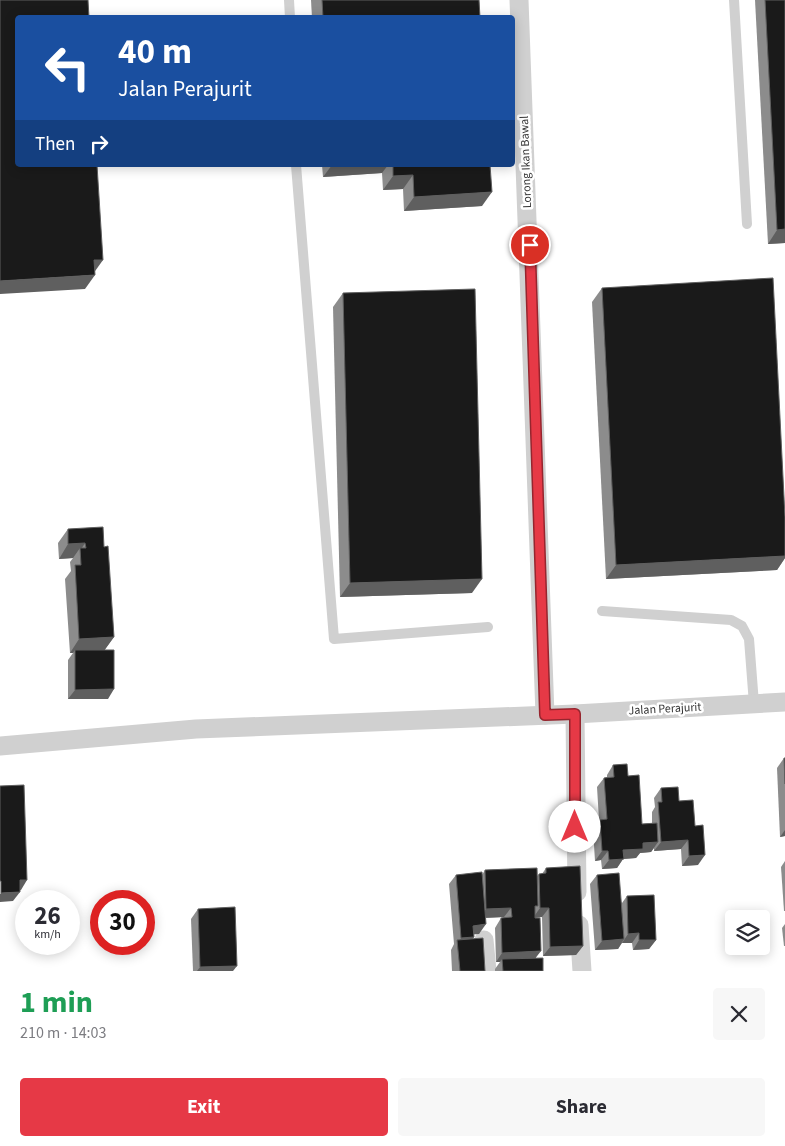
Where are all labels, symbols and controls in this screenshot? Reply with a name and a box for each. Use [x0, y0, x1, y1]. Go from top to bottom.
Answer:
text: 40 m [118, 27, 192, 77]
icon: left [35, 35, 100, 100]
text: Jalan Perajurit [118, 73, 252, 105]
street label: Lorong Ikan Bawal [516, 115, 536, 209]
icon: right [85, 130, 113, 158]
text: Then [35, 131, 75, 158]
pin [509, 224, 551, 266]
icon: arrive [516, 231, 544, 259]
street label: Jalan Perajurit [628, 699, 702, 719]
position arrow [548, 800, 600, 852]
speed limit sign: 30 [90, 890, 155, 955]
text: 26 [34, 898, 61, 934]
map controls [725, 910, 770, 955]
button: layers [725, 910, 770, 955]
text: km/h [34, 926, 61, 943]
text: 1 min [20, 981, 93, 1024]
button: close [713, 988, 765, 1040]
text: 210 m · 14:03 [20, 1022, 107, 1044]
button: Exit [20, 1078, 388, 1136]
button: Share [398, 1078, 765, 1136]

